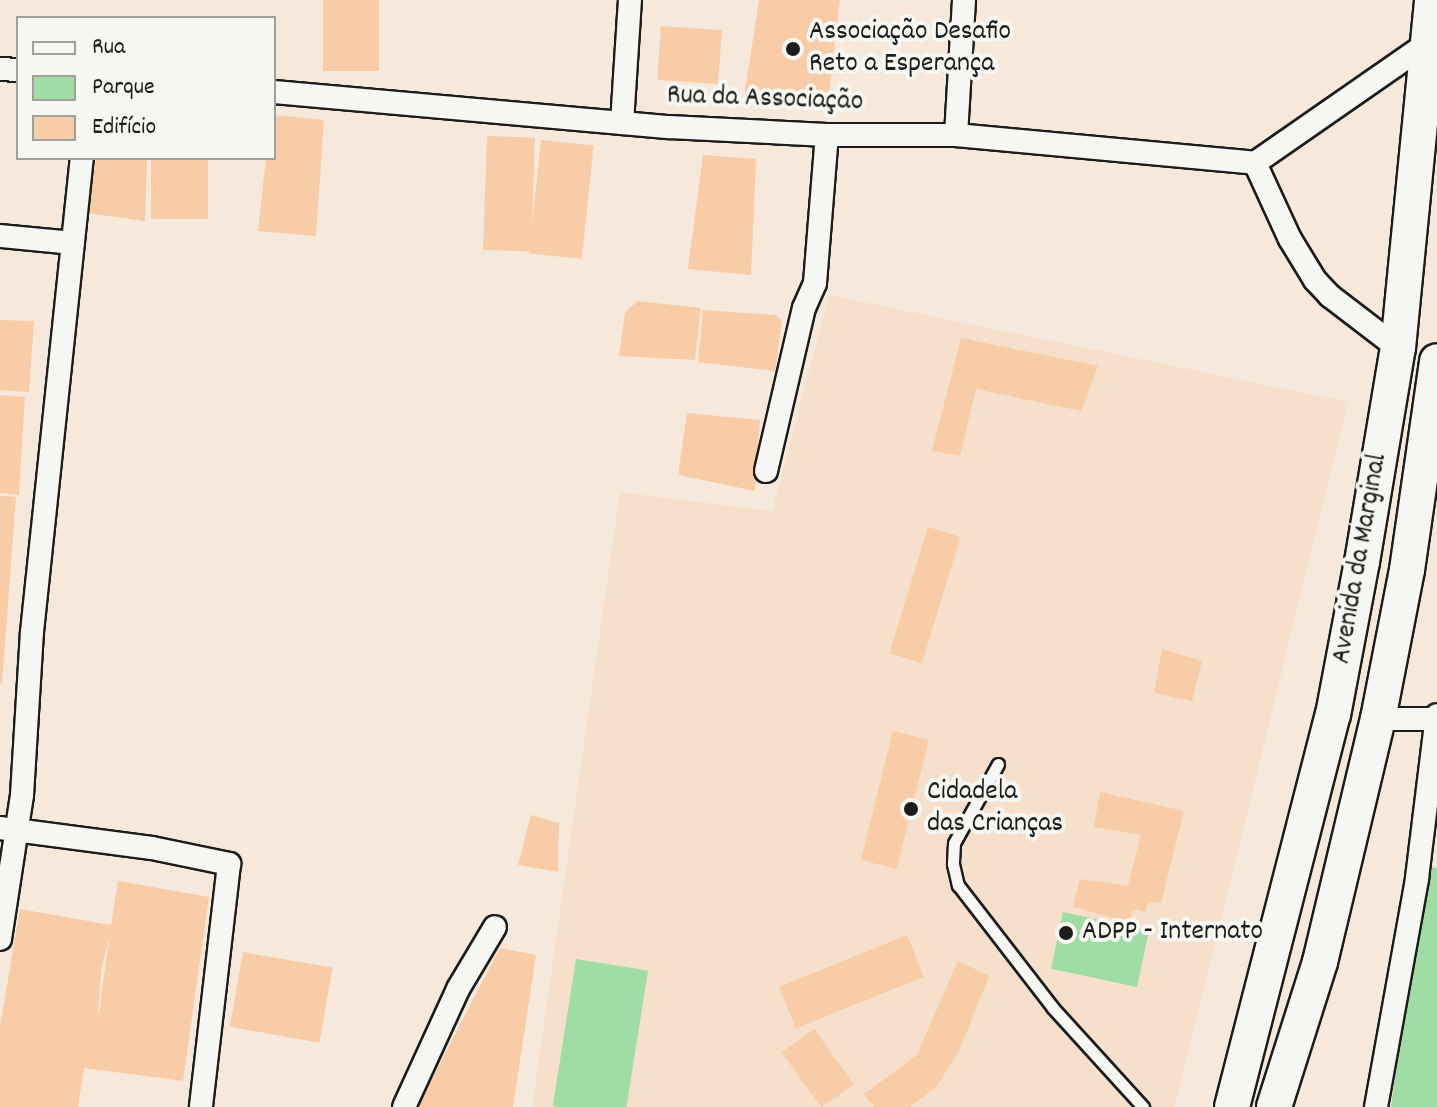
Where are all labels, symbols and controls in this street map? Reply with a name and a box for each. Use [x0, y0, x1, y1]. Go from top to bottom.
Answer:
legend [16, 16, 276, 160]
place label: Associação Desafio Reto a Esperança [809, 16, 1011, 82]
text: Rua [92, 31, 125, 65]
marker: Associação Desafio Reto a Esperança [784, 40, 802, 58]
text: Parque [92, 71, 155, 105]
street label: Rua da Associação [666, 80, 864, 120]
text: Edifício [92, 111, 156, 145]
street label: Avenida da Marginal [1326, 451, 1396, 667]
place label: Cidadela das Crianças [927, 776, 1063, 842]
marker: Cidadela das Crianças [902, 800, 920, 818]
place label: ADPP - Internato [1082, 916, 1263, 950]
marker: ADPP - Internato [1057, 924, 1075, 942]

